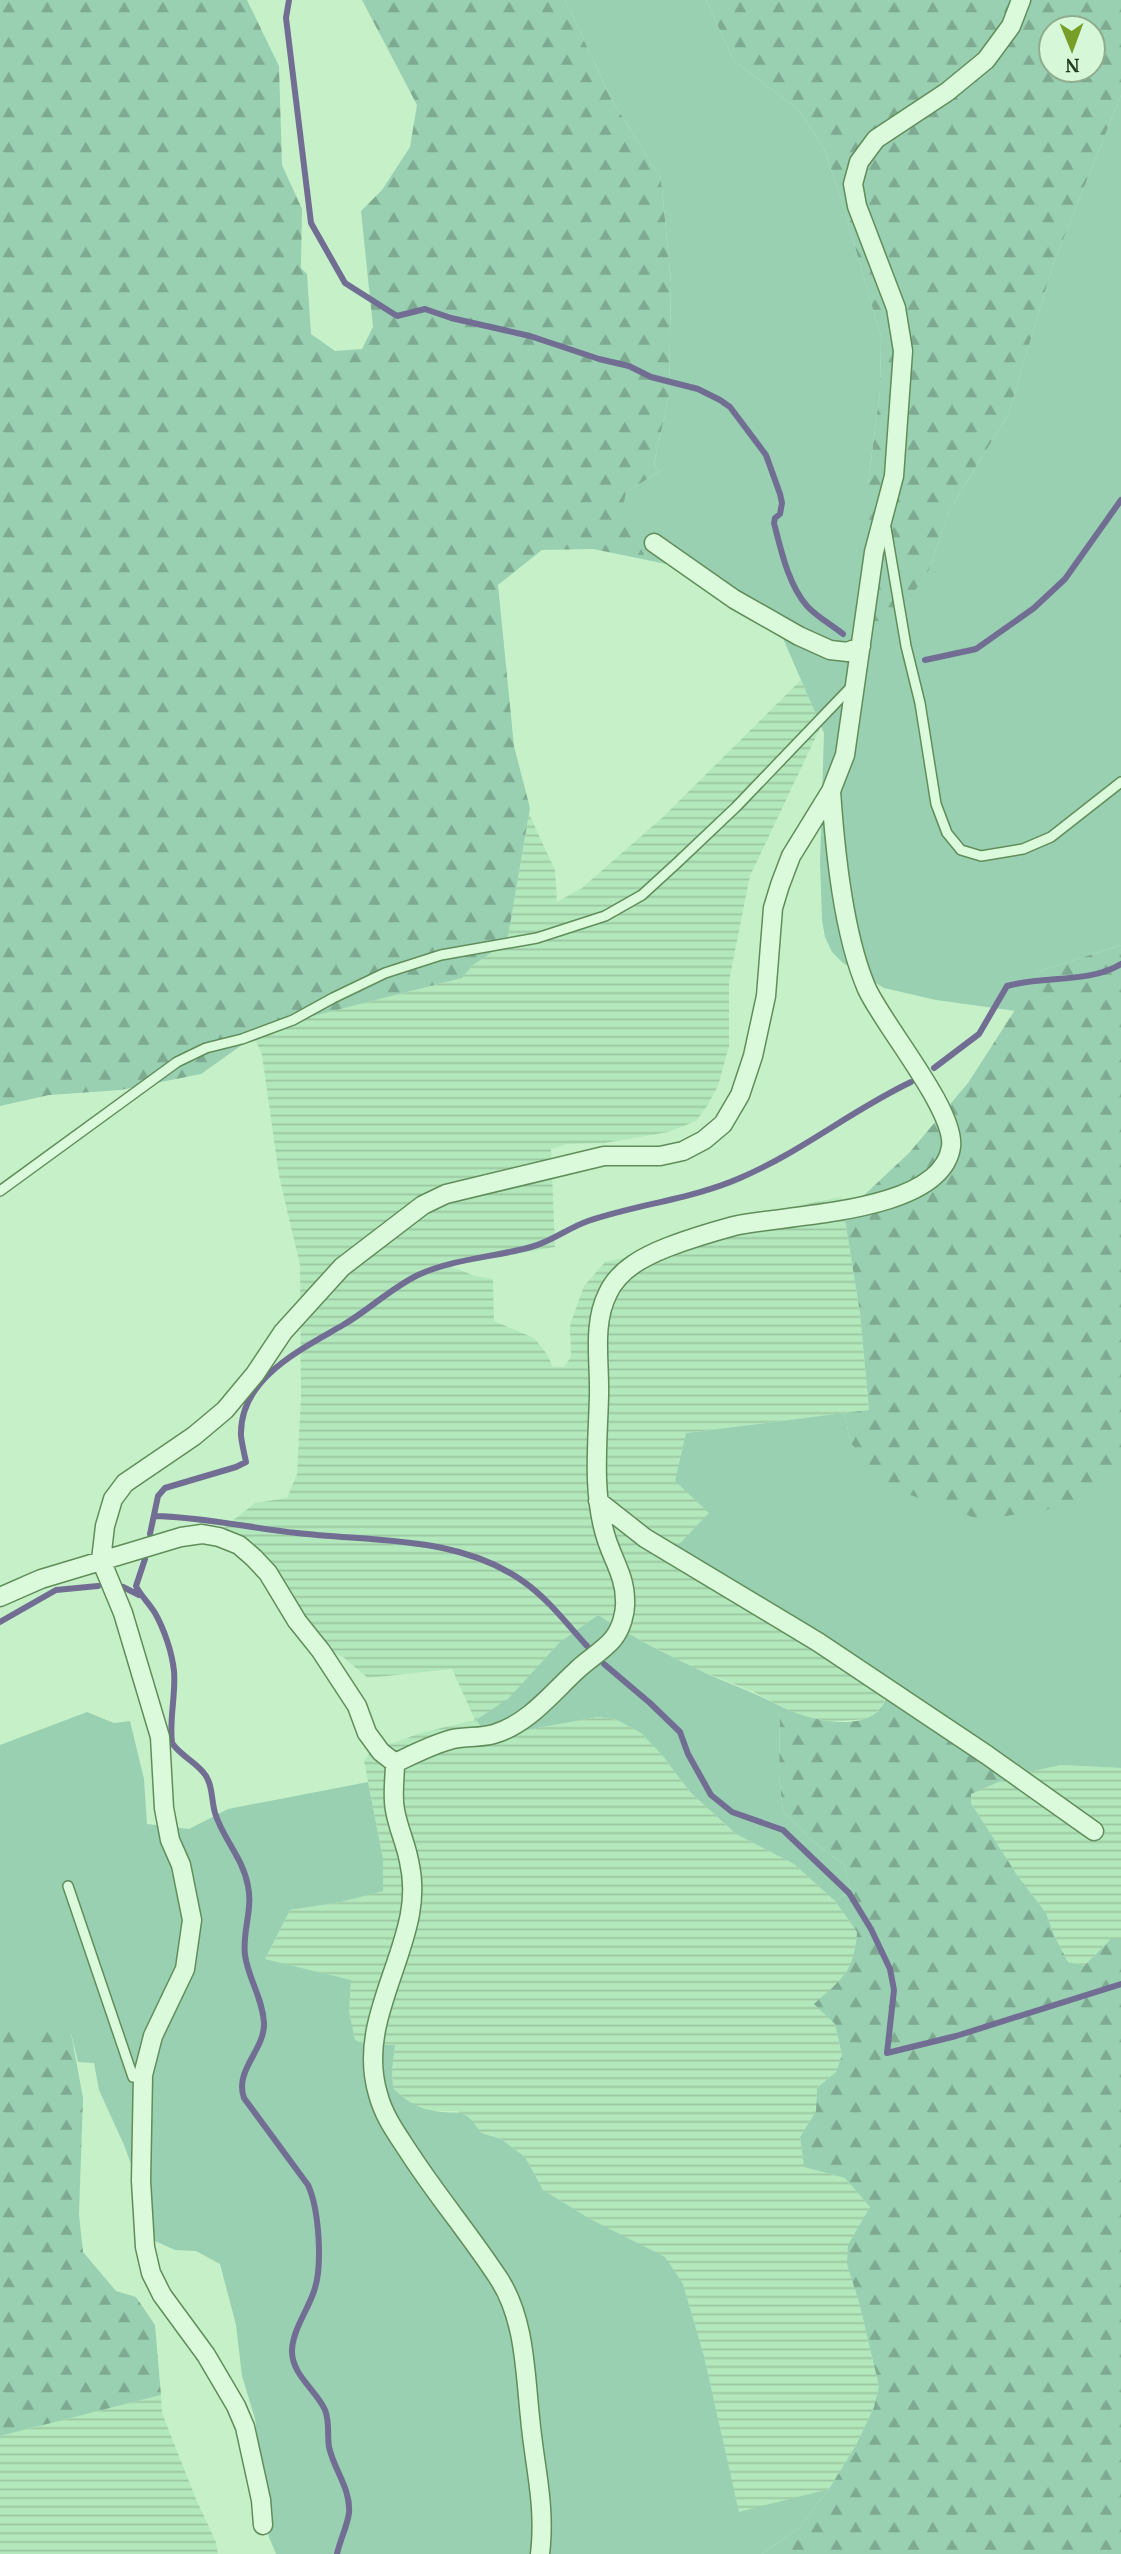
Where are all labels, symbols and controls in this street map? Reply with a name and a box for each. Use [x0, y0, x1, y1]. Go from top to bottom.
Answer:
north arrow [1037, 14, 1107, 84]
text: N [1064, 54, 1080, 79]

